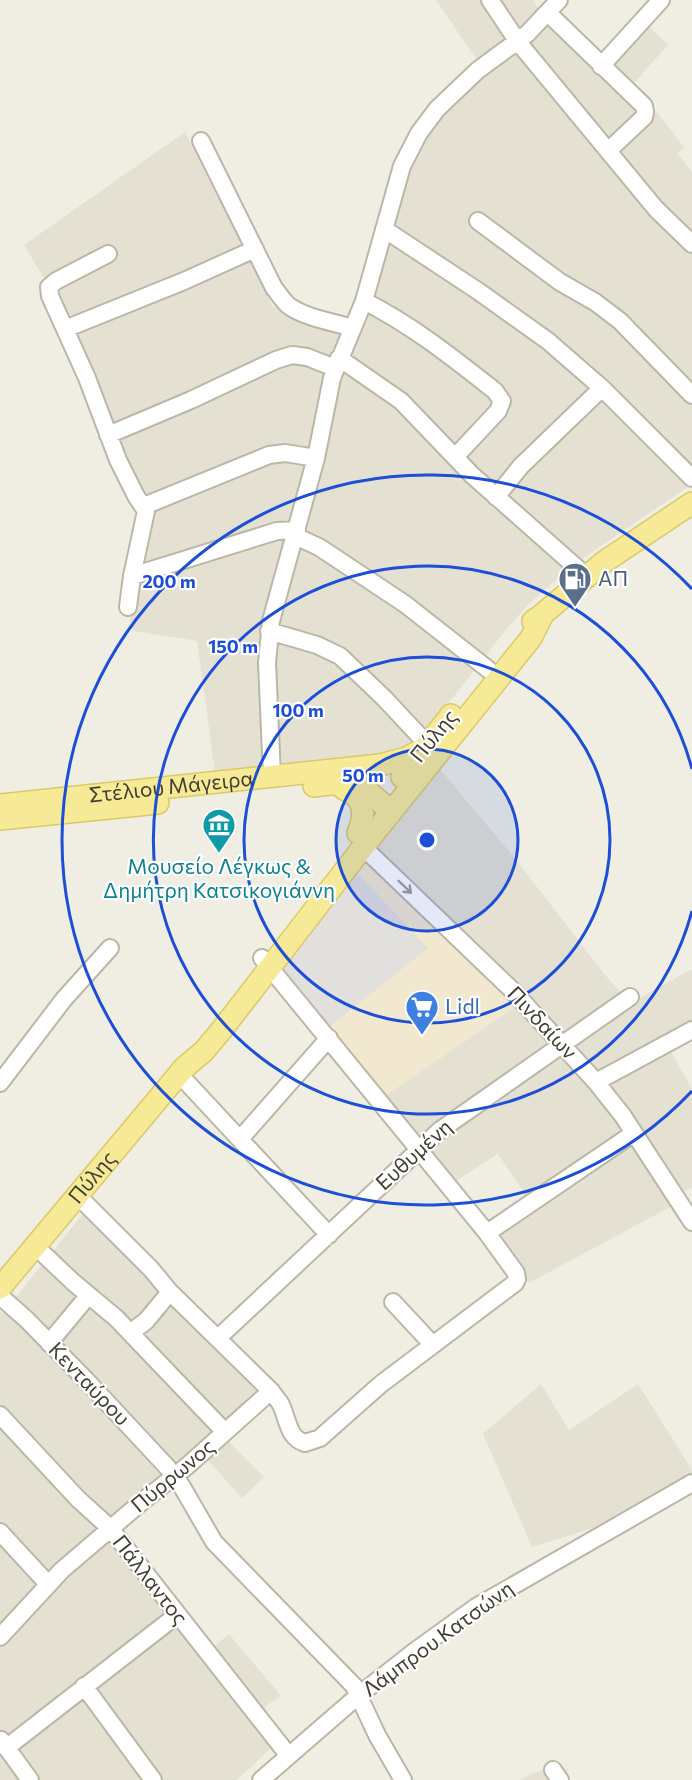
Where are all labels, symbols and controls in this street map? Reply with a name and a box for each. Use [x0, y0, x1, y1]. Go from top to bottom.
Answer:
fuel station icon: ΑΠ [557, 561, 593, 608]
place label: ΑΠ [598, 565, 628, 590]
text: 200 m [142, 570, 196, 592]
text: 150 m [208, 635, 258, 657]
text: 100 m [272, 699, 324, 721]
street label: Πύλης [404, 704, 462, 767]
street label: Στέλιου Μάγειρα [88, 764, 254, 807]
text: 50 m [342, 764, 384, 786]
museum icon: Μουσείο Λέγκως & Δημήτρη Κατσικογιάννη [201, 807, 237, 854]
centre of rings [417, 830, 437, 850]
place label: Μουσείο Λέγκως & Δημήτρη Κατσικογιάννη [103, 853, 335, 902]
one-way arrow [397, 880, 412, 895]
street label: Πινδαίων [503, 980, 583, 1064]
supermarket icon: Lidl [404, 989, 440, 1036]
place label: Lidl [445, 993, 480, 1018]
street label: Ευθυμένη [370, 1113, 456, 1195]
street label: Πύλης [62, 1145, 120, 1208]
street label: Κενταύρου [44, 1336, 136, 1430]
street label: Πύρρωνος [125, 1433, 219, 1517]
street label: Πάλλαντος [108, 1529, 194, 1629]
street label: Λάμπρου Κατσώνη [357, 1575, 517, 1701]

